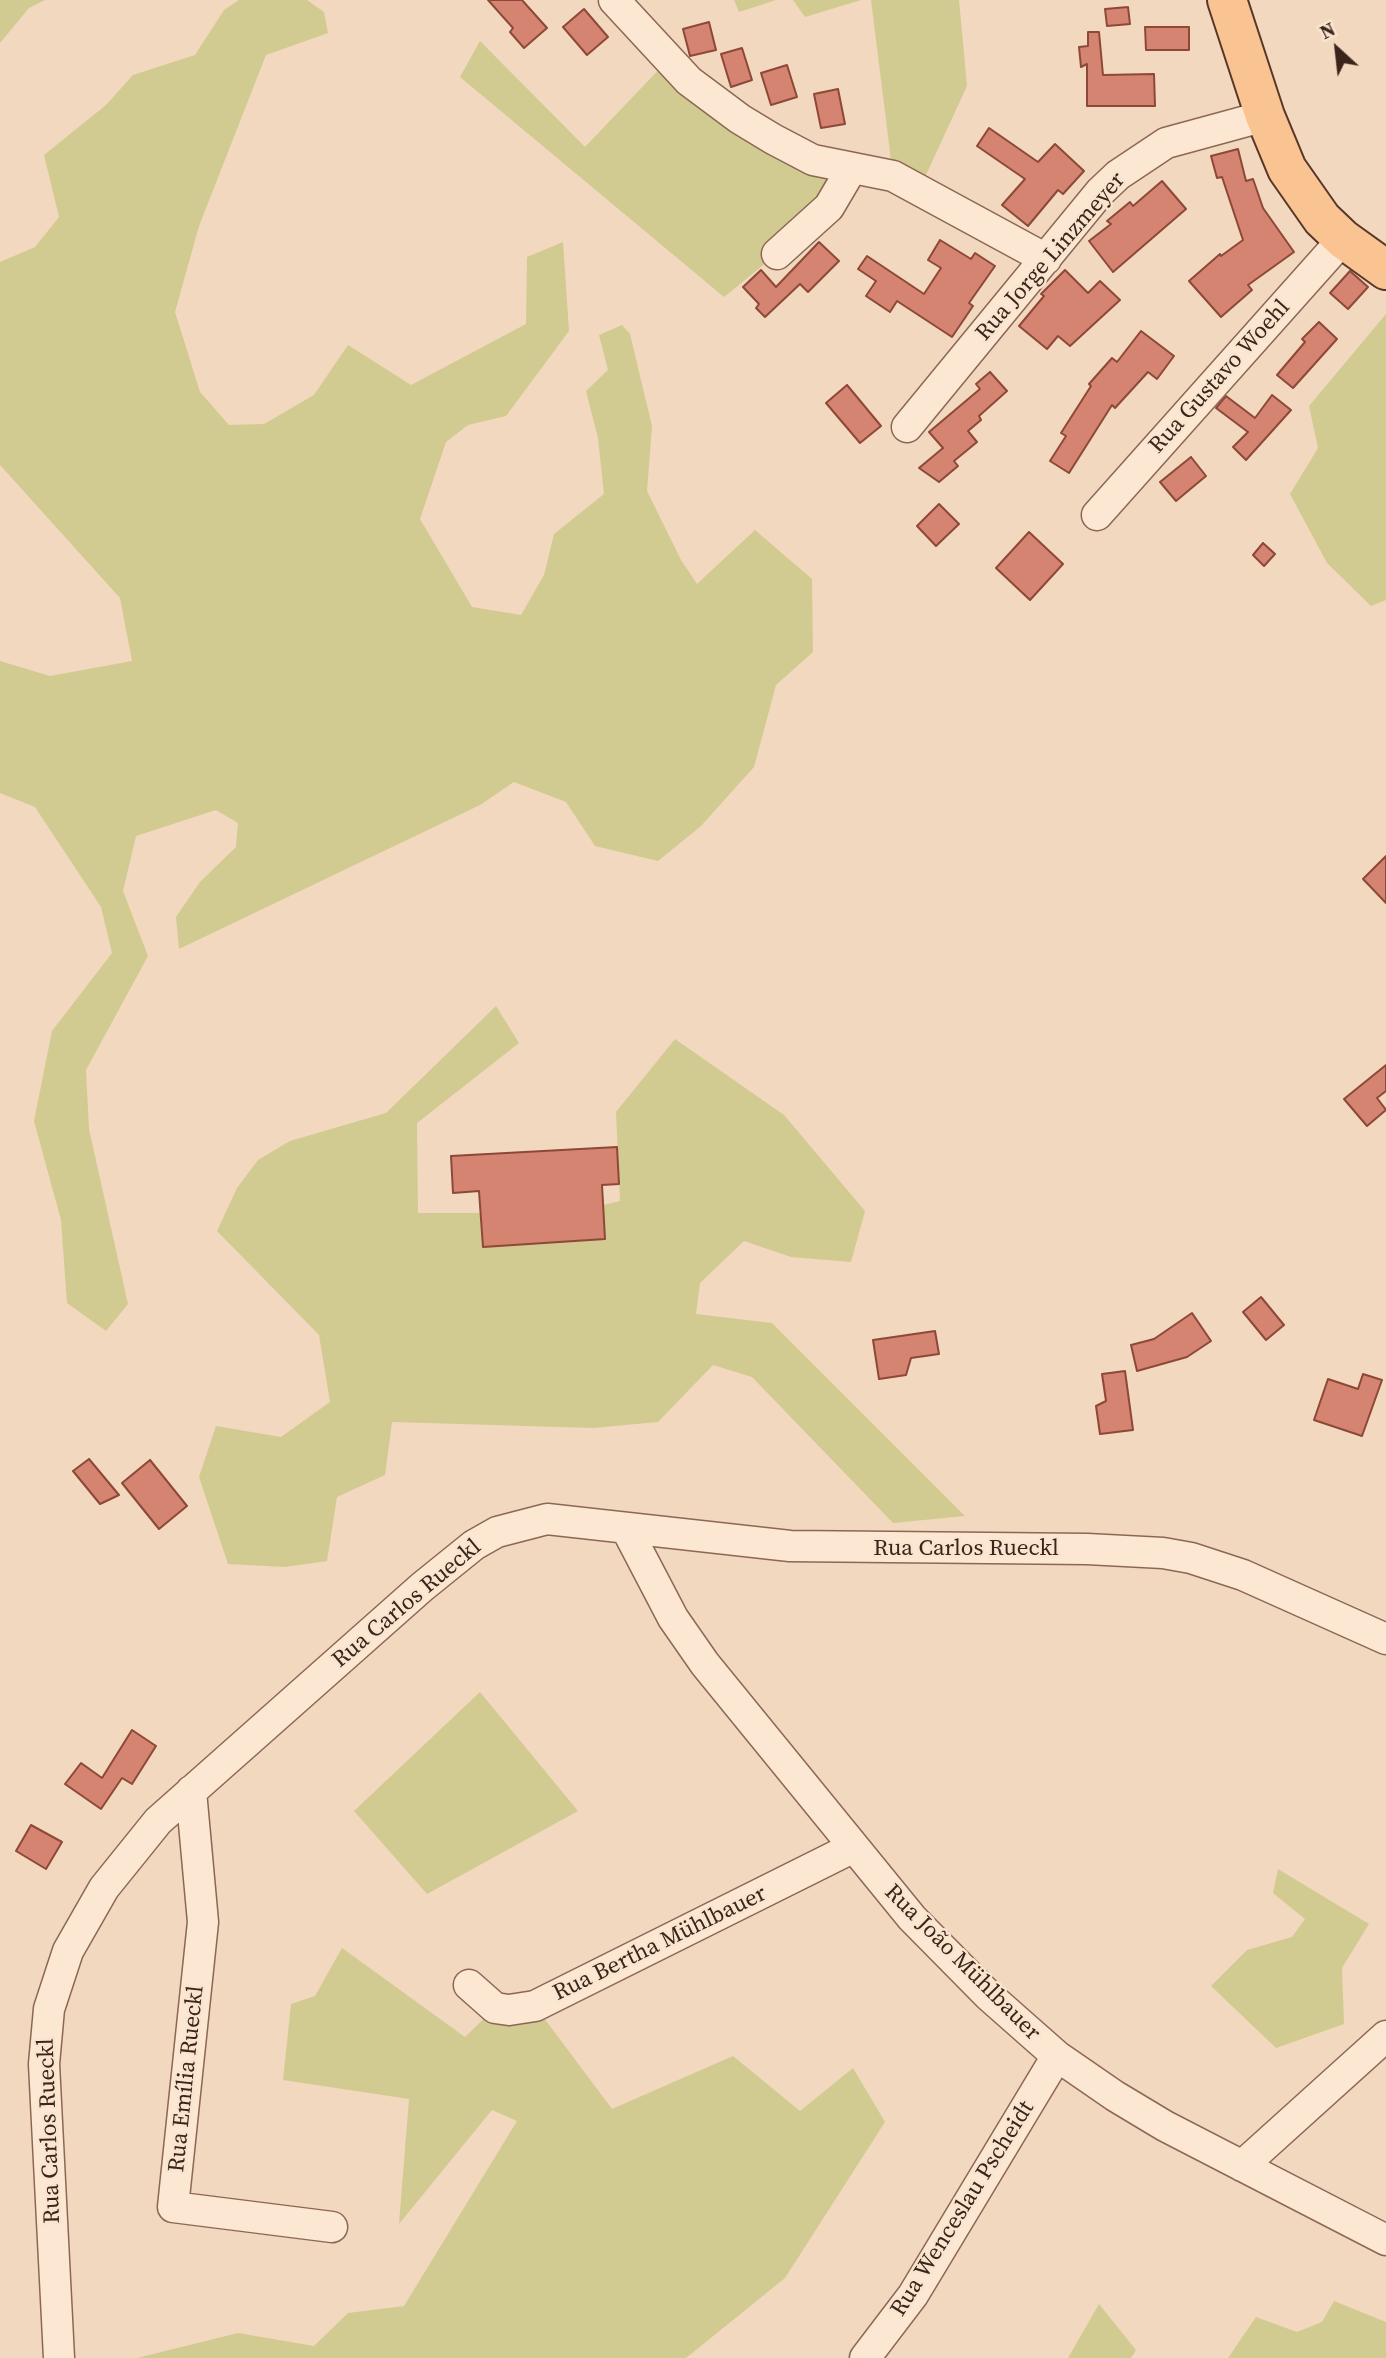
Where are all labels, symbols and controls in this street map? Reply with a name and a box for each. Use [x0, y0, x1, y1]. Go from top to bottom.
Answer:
north arrow [1302, 14, 1372, 84]
text: N [1315, 16, 1340, 45]
street label: Rua Jorge Linzmeyer [970, 167, 1132, 347]
street label: Rua Gustavo Woehl [1144, 294, 1296, 460]
street label: Rua Carlos Rueckl [327, 1534, 487, 1674]
street label: Rua Carlos Rueckl [873, 1535, 1059, 1563]
street label: Rua João Mühlbauer [878, 1879, 1046, 2047]
street label: Rua Bertha Mühlbauer [549, 1880, 771, 2008]
street label: Rua Emília Rueckl [163, 1984, 211, 2174]
street label: Rua Carlos Rueckl [33, 2038, 67, 2224]
street label: Rua Wenceslau Pscheidt [885, 2096, 1041, 2322]

